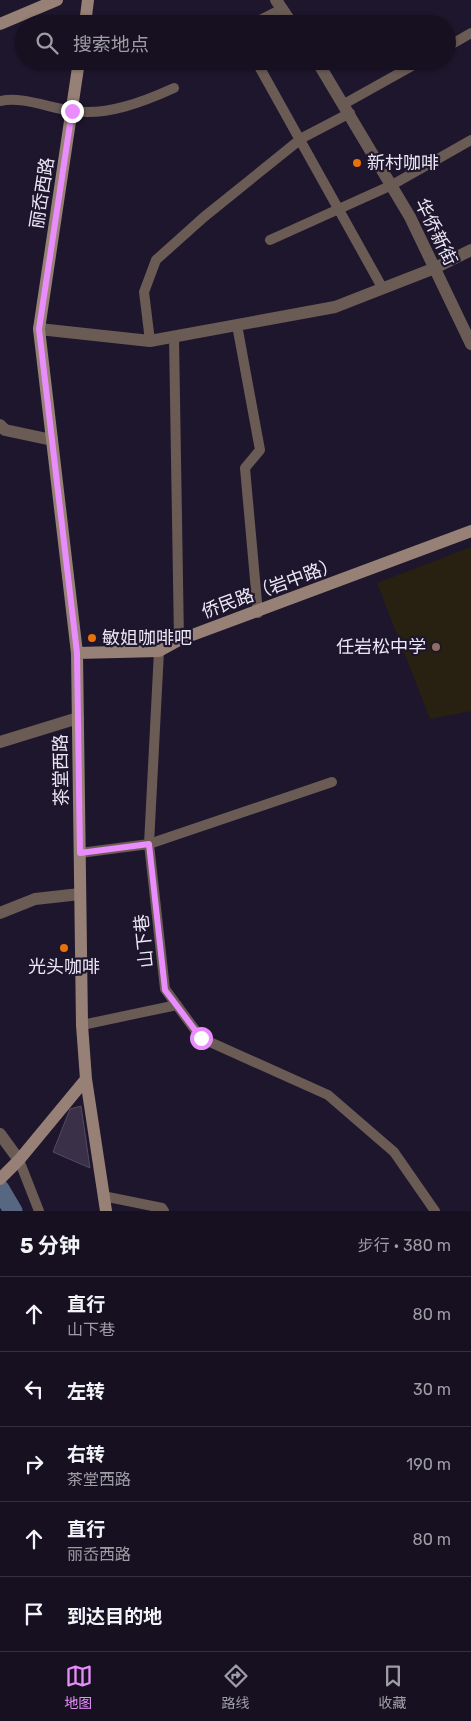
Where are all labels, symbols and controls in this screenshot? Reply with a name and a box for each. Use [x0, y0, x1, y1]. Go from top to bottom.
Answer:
search box [15, 15, 456, 70]
icon: search [33, 29, 61, 57]
text: 搜索地点 [73, 33, 149, 56]
route end [61, 100, 84, 123]
place label: 新村咖啡 [367, 152, 439, 174]
street label: 丽岙西路 [26, 156, 58, 230]
marker: 新村咖啡 [351, 157, 363, 169]
street label: 华侨新街 [410, 195, 462, 269]
street label: 侨民路（岩中路） [199, 553, 341, 623]
place label: 敏姐咖啡吧 [102, 627, 192, 649]
marker: 敏姐咖啡吧 [86, 632, 98, 644]
place label: 任岩松中学 [336, 636, 426, 658]
marker: 任岩松中学 [430, 641, 442, 653]
street label: 茶堂西路 [49, 734, 73, 806]
street label: 山下巷 [130, 913, 158, 969]
marker: 光头咖啡 [58, 942, 70, 954]
place label: 光头咖啡 [28, 956, 100, 978]
route start [190, 1027, 213, 1050]
text: 5 分钟 [20, 1233, 80, 1258]
text: 步行 · 380 m [358, 1236, 451, 1255]
text: 直行 [67, 1293, 105, 1316]
icon: ahead [20, 1300, 48, 1328]
text: 80 m [413, 1305, 451, 1324]
text: 山下巷 [67, 1320, 115, 1339]
icon: left [20, 1375, 48, 1403]
text: 左转 [67, 1380, 105, 1403]
text: 30 m [413, 1380, 451, 1399]
text: 右转 [67, 1443, 105, 1466]
icon: right [20, 1450, 48, 1478]
text: 190 m [406, 1455, 451, 1474]
text: 茶堂西路 [67, 1470, 131, 1489]
text: 直行 [67, 1518, 105, 1541]
icon: ahead [20, 1525, 48, 1553]
text: 80 m [413, 1530, 451, 1549]
text: 丽岙西路 [67, 1545, 131, 1564]
icon: arrive [20, 1600, 48, 1628]
text: 到达目的地 [67, 1605, 162, 1628]
tab: 地图 [65, 1662, 93, 1712]
tab: 路线 [222, 1662, 250, 1712]
tab: 收藏 [379, 1662, 407, 1712]

